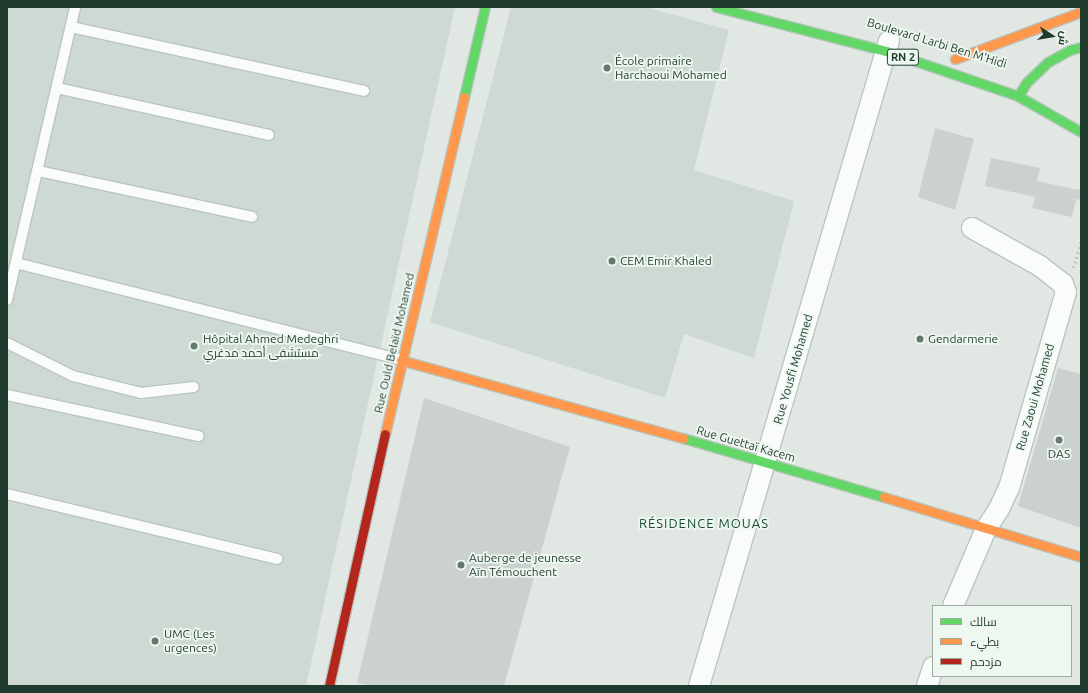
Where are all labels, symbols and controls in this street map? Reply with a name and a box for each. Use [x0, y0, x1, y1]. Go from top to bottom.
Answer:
street label: Boulevard Larbi Ben M'Hidi [865, 15, 1009, 71]
north arrow [1032, 16, 1072, 56]
text: ش [1056, 30, 1071, 47]
road number: RN 2 [886, 48, 920, 66]
place label: École primaire Harchaoui Mohamed [615, 54, 727, 82]
marker: École primaire Harchaoui Mohamed [602, 63, 612, 73]
place label: CEM Emir Khaled [620, 254, 712, 268]
marker: CEM Emir Khaled [607, 256, 617, 266]
street label: Rue Ould Belaïd Mohamed [371, 271, 417, 415]
street label: Rue Yousfi Mohamed [770, 312, 816, 426]
place label: Hôpital Ahmed Medeghri مستشفى أحمد مدغري [203, 332, 338, 360]
place label: Gendarmerie [928, 332, 998, 346]
marker: Gendarmerie [915, 334, 925, 344]
marker: Hôpital Ahmed Medeghri مستشفى أحمد مدغري [188, 340, 200, 352]
street label: Rue Zaoui Mohamed [1013, 342, 1057, 452]
street label: Rue Guettaï Kacem [695, 423, 797, 465]
marker: DAS [1054, 435, 1064, 445]
place label: DAS [1048, 447, 1070, 461]
district label: RÉSIDENCE MOUAS [639, 515, 769, 531]
place label: Auberge de jeunesse Aïn Témouchent [469, 551, 581, 579]
marker: Auberge de jeunesse Aïn Témouchent [456, 560, 466, 570]
legend [932, 605, 1072, 677]
text: سالك [970, 615, 997, 628]
place label: UMC (Les urgences) [164, 627, 217, 655]
marker: UMC (Les urgences) [149, 635, 161, 647]
text: بطيء [970, 635, 999, 648]
text: مزدحم [970, 655, 1002, 668]

